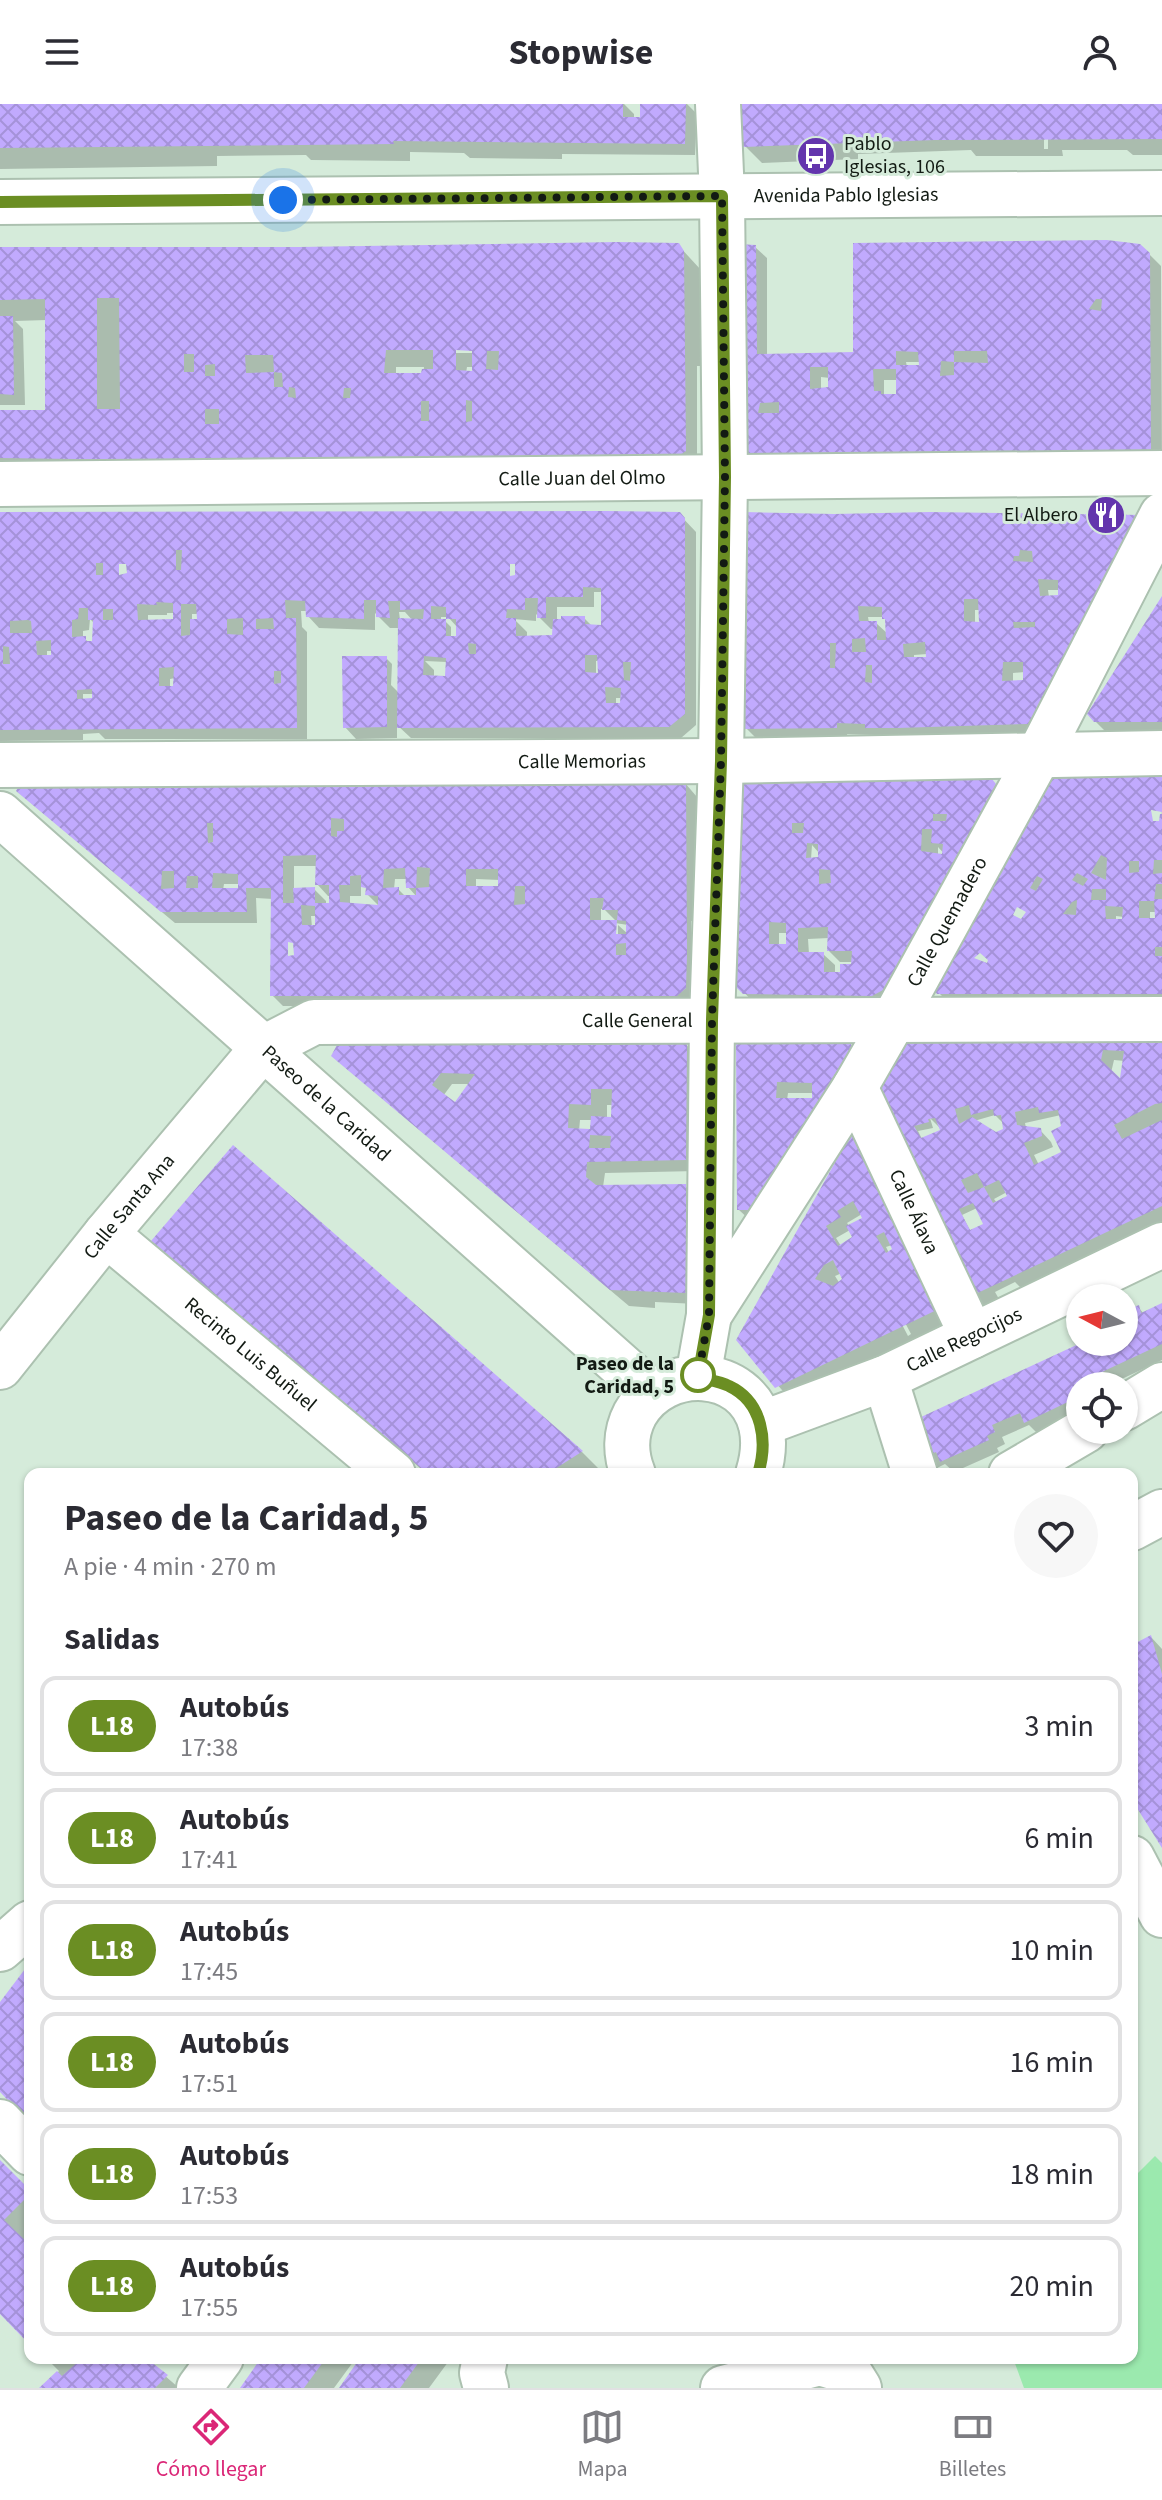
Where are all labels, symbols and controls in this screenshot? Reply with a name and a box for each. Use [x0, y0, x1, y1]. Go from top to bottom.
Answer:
text: Stopwise [509, 27, 653, 78]
icon: menu [40, 30, 84, 74]
icon: person [1078, 30, 1122, 74]
place label: Pablo Iglesias, 106 [844, 130, 945, 181]
bus stop icon: Pablo Iglesias, 106 [795, 135, 837, 177]
your location [263, 180, 303, 220]
street label: Avenida Pablo Iglesias [753, 181, 938, 210]
street label: Calle Juan del Olmo [498, 464, 666, 493]
restaurant icon: El Albero [1085, 494, 1127, 536]
place label: El Albero [1004, 501, 1078, 529]
street label: Calle Memorias [518, 747, 646, 776]
street label: Calle Quemadero [900, 852, 995, 992]
street label: Calle General [582, 1007, 693, 1035]
street label: Paseo de la Caridad [256, 1039, 396, 1168]
street label: Calle Santa Ana [77, 1148, 182, 1265]
street label: Calle Álava [882, 1165, 946, 1259]
north arrow [1066, 1284, 1138, 1356]
map controls [1066, 1284, 1138, 1444]
street label: Recinto Luis Buñuel [178, 1291, 322, 1418]
street label: Calle Regocijos [902, 1300, 1027, 1380]
place label: Paseo de la Caridad, 5 [576, 1350, 674, 1401]
marker: Paseo de la Caridad, 5 [681, 1358, 715, 1392]
button: locate [1066, 1372, 1138, 1444]
text: Paseo de la Caridad, 5 [64, 1491, 429, 1545]
button: heart [1014, 1494, 1098, 1578]
text: A pie · 4 min · 270 m [64, 1548, 277, 1585]
text: Salidas [64, 1618, 160, 1661]
text: Autobús [180, 1686, 289, 1729]
text: 3 min [1024, 1705, 1094, 1748]
text: L18 [90, 1706, 134, 1746]
text: 17:38 [180, 1729, 238, 1766]
text: Autobús [180, 1798, 289, 1841]
text: 6 min [1024, 1817, 1094, 1860]
text: L18 [90, 1818, 134, 1858]
text: 17:41 [180, 1841, 238, 1878]
text: Autobús [180, 1910, 289, 1953]
text: 10 min [1010, 1929, 1094, 1972]
text: L18 [90, 1930, 134, 1970]
text: 17:45 [180, 1953, 238, 1990]
text: Autobús [180, 2022, 289, 2065]
text: 16 min [1010, 2041, 1094, 2084]
text: L18 [90, 2042, 134, 2082]
text: 17:51 [180, 2065, 238, 2102]
text: Autobús [180, 2134, 289, 2177]
text: 18 min [1010, 2153, 1094, 2196]
text: L18 [90, 2154, 134, 2194]
text: 17:53 [180, 2177, 238, 2214]
text: Autobús [180, 2246, 289, 2289]
text: 20 min [1010, 2265, 1094, 2308]
text: L18 [90, 2266, 134, 2306]
text: 17:55 [180, 2289, 238, 2326]
tab: Cómo llegar [156, 2405, 266, 2485]
tab: Mapa [577, 2405, 627, 2485]
tab: Billetes [939, 2405, 1006, 2485]

